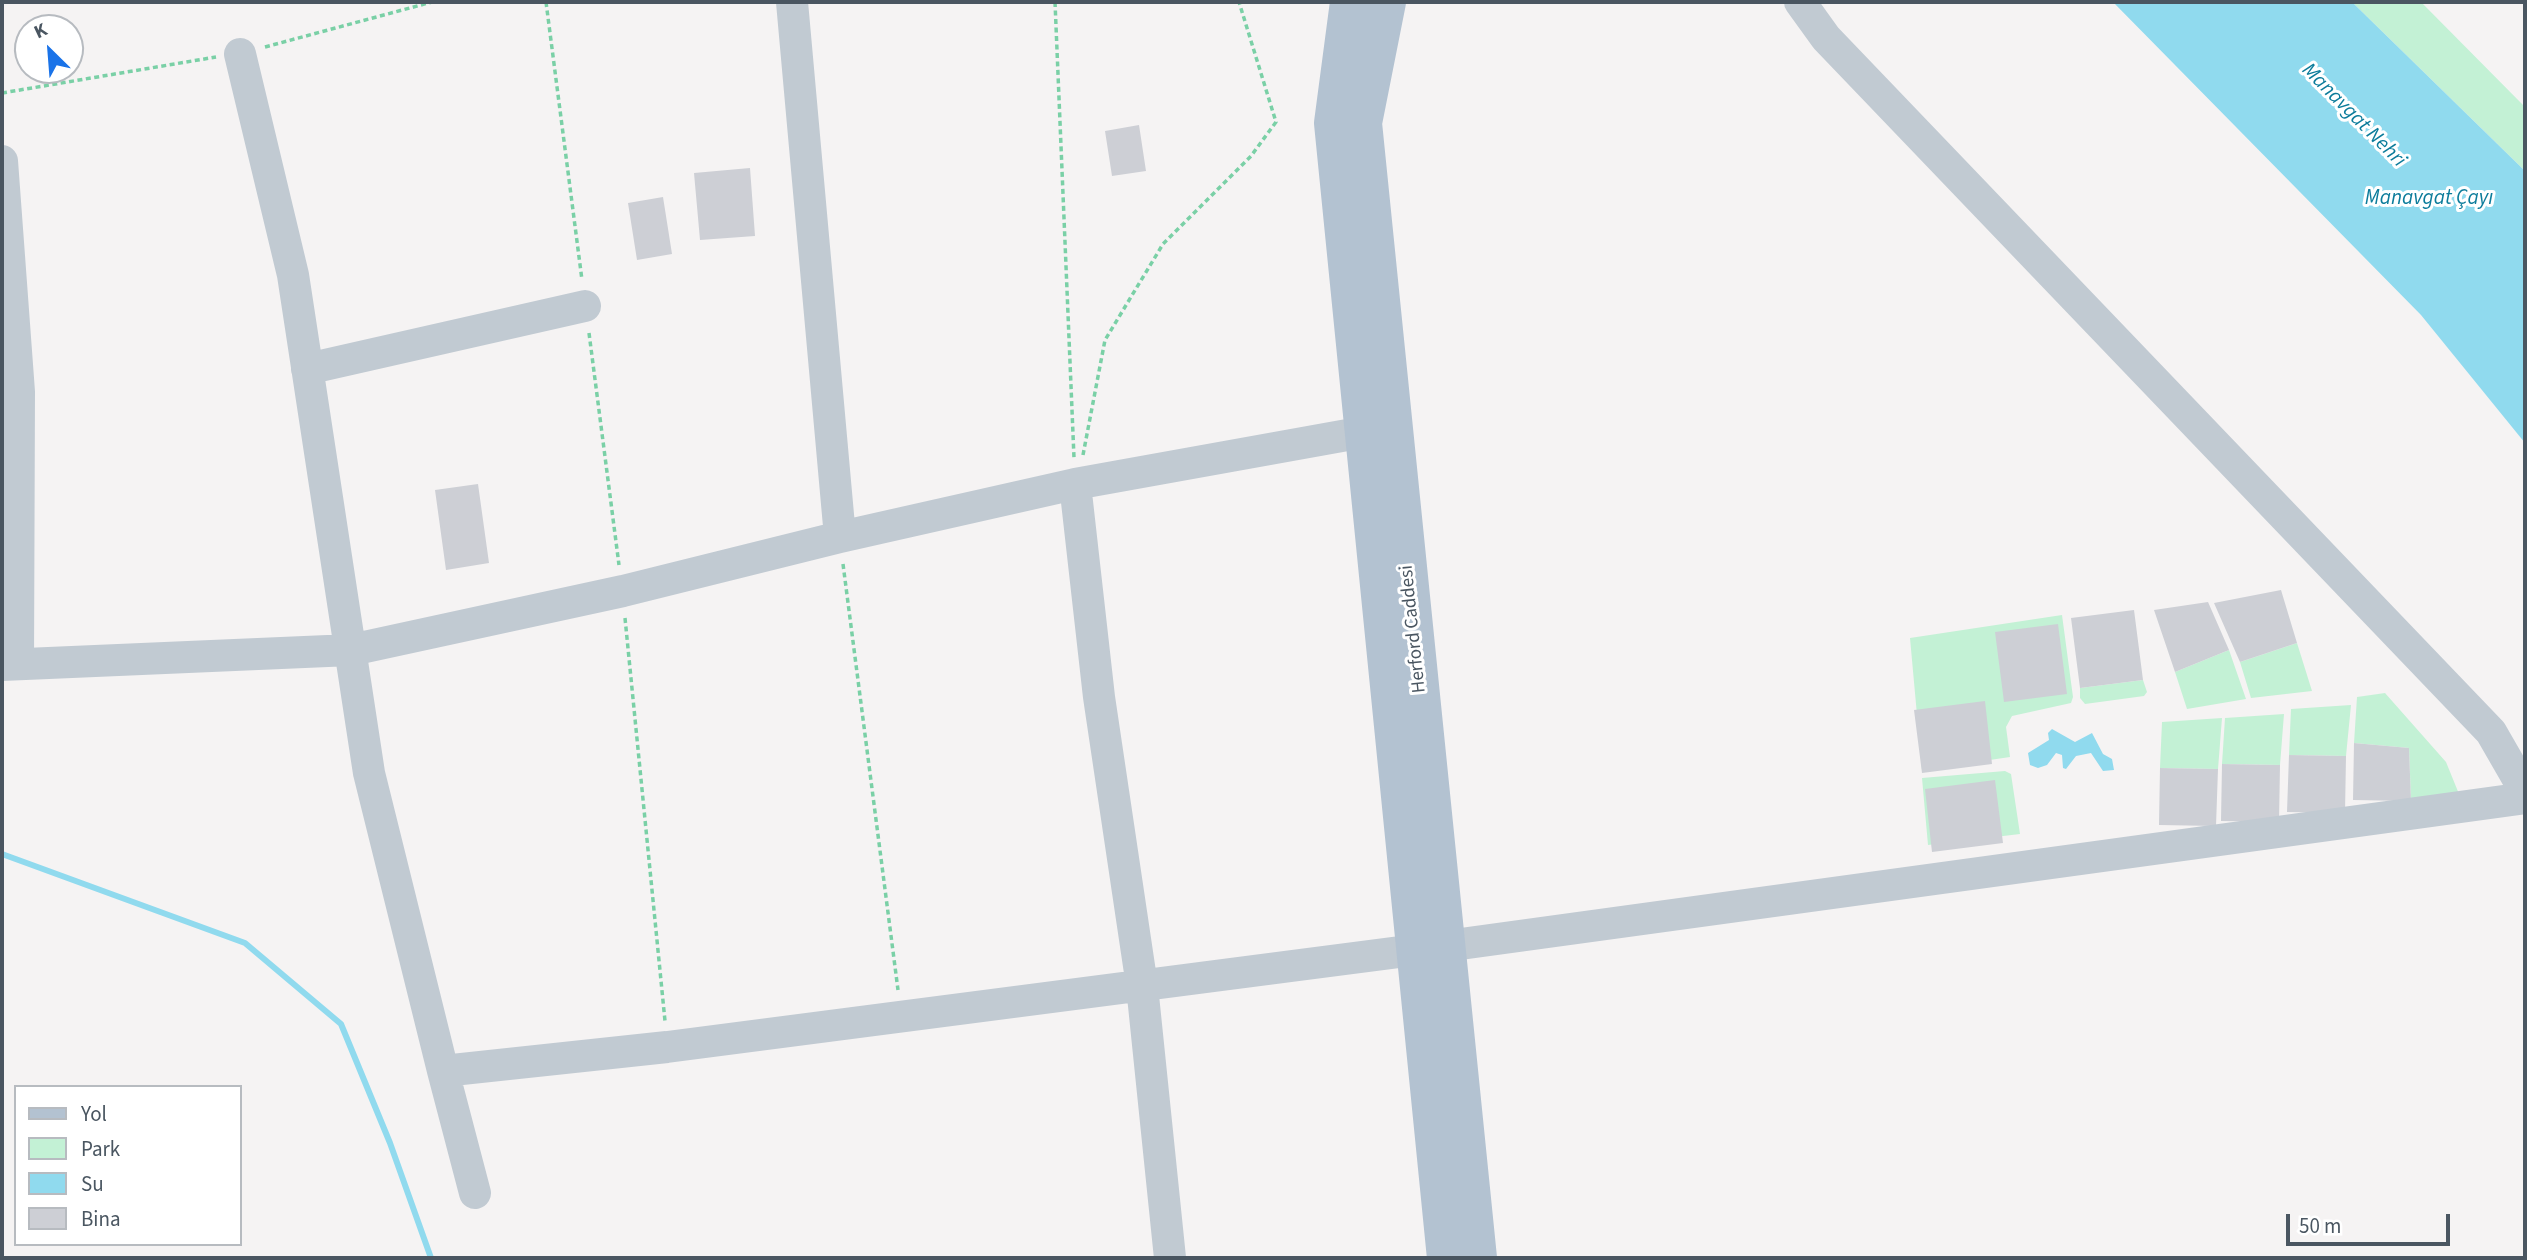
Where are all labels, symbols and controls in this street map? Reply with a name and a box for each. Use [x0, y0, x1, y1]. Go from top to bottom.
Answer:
north arrow [14, 14, 84, 84]
text: K [30, 17, 52, 46]
water label: Manavgat Nehri [2296, 59, 2410, 173]
water label: Manavgat Çayı [2365, 186, 2493, 212]
street label: Herford Caddesi [1396, 564, 1432, 694]
legend [14, 1085, 242, 1246]
text: Yol [81, 1099, 107, 1129]
text: Park [81, 1134, 120, 1164]
text: Su [81, 1169, 104, 1199]
scale bar [2289, 1200, 2454, 1244]
text: Bina [81, 1204, 121, 1234]
text: 50 m [2299, 1211, 2341, 1241]

